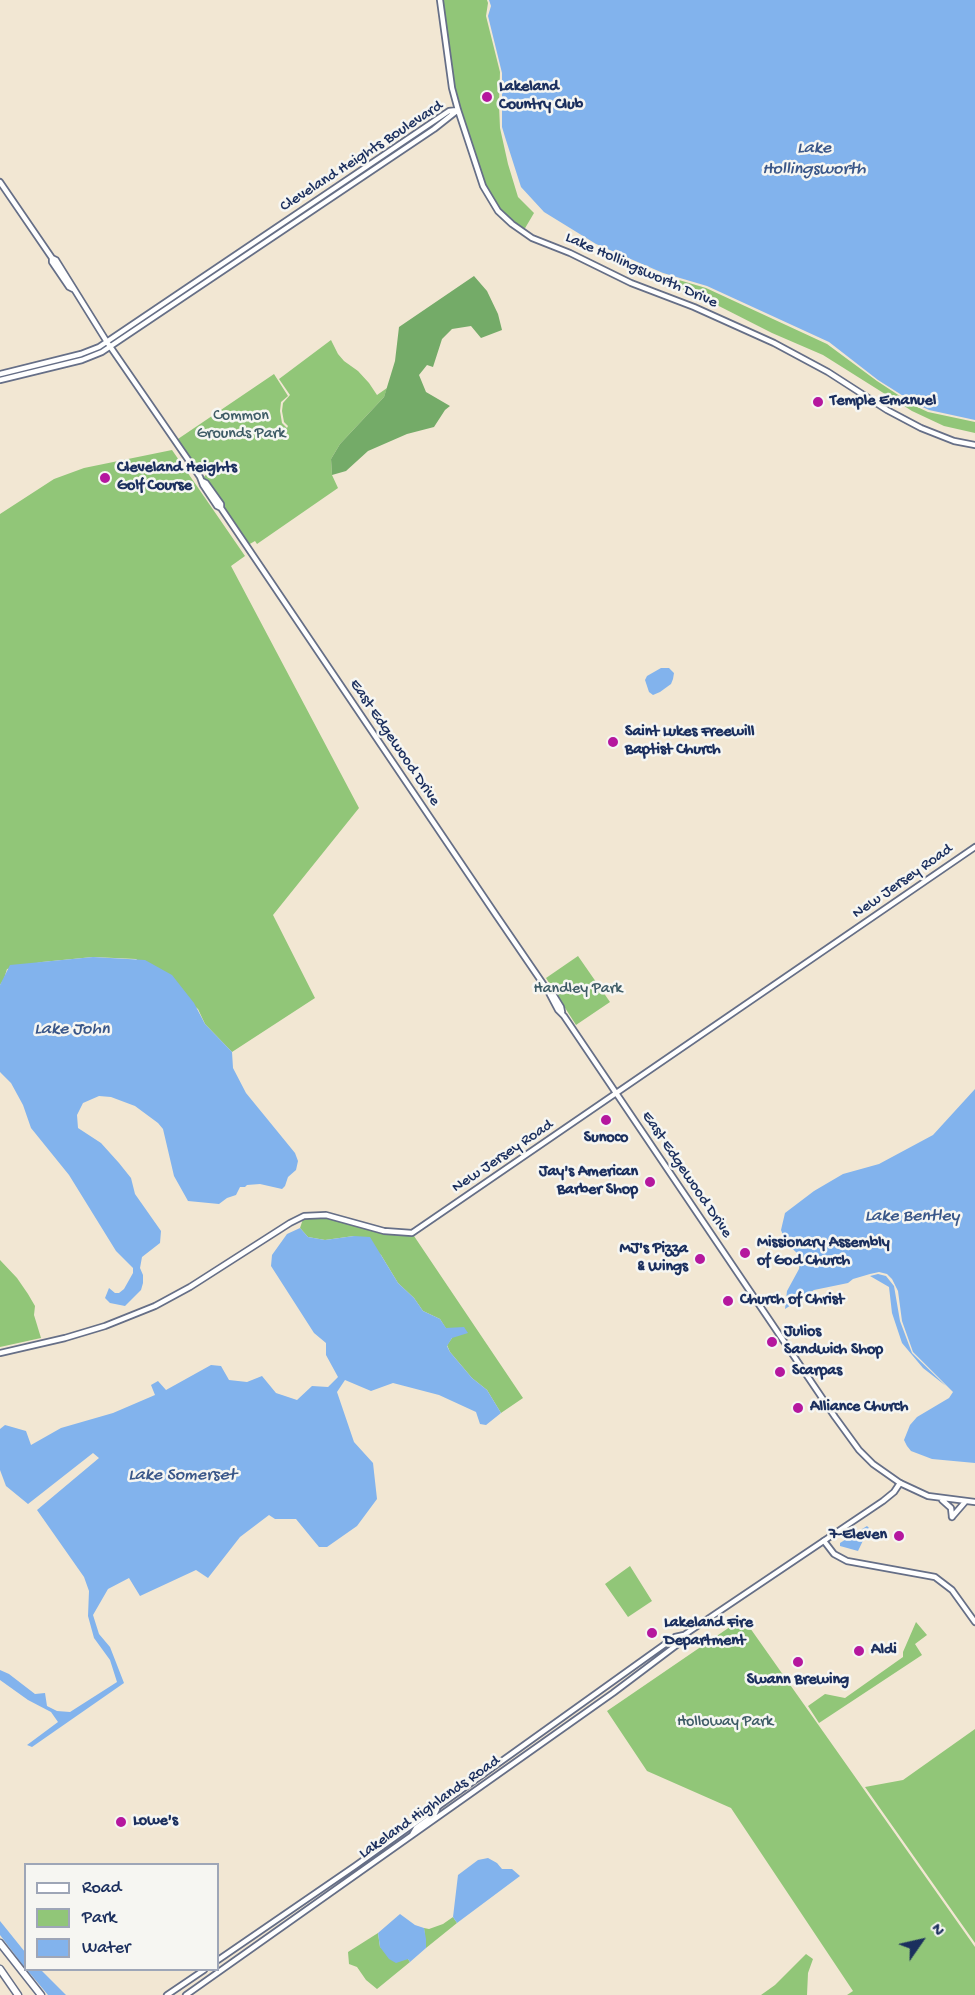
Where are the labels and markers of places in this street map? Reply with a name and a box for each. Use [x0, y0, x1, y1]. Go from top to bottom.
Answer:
place label: Lakeland Country Club [499, 78, 583, 116]
marker: Lakeland Country Club [480, 90, 494, 104]
place label: Temple Emanuel [830, 392, 936, 412]
marker: Temple Emanuel [811, 395, 825, 409]
place label: Cleveland Heights Golf Course [117, 459, 237, 497]
marker: Cleveland Heights Golf Course [98, 471, 112, 485]
place label: Saint Lukes Freewill Baptist Church [625, 723, 754, 761]
marker: Saint Lukes Freewill Baptist Church [606, 735, 620, 749]
marker: Sunoco [599, 1113, 613, 1127]
place label: Sunoco [584, 1129, 628, 1149]
place label: Jay's American Barber Shop [539, 1163, 638, 1201]
marker: Jay's American Barber Shop [643, 1175, 657, 1189]
place label: Missionary Assembly of God Church [757, 1234, 890, 1272]
place label: MJ's Pizza & Wings [619, 1240, 688, 1278]
marker: Missionary Assembly of God Church [738, 1246, 752, 1260]
marker: MJ's Pizza & Wings [693, 1252, 707, 1266]
place label: Church of Christ [740, 1291, 844, 1311]
marker: Church of Christ [721, 1294, 735, 1308]
place label: Julios Sandwich Shop [784, 1323, 883, 1361]
marker: Julios Sandwich Shop [765, 1335, 779, 1349]
place label: Scarpas [792, 1362, 842, 1382]
marker: Scarpas [773, 1365, 787, 1379]
place label: Alliance Church [810, 1398, 908, 1418]
marker: Alliance Church [791, 1401, 805, 1415]
place label: 7-Eleven [829, 1526, 887, 1546]
marker: 7-Eleven [892, 1529, 906, 1543]
place label: Lakeland Fire Department [664, 1614, 753, 1652]
marker: Lakeland Fire Department [645, 1626, 659, 1640]
place label: Aldi [871, 1641, 897, 1661]
marker: Aldi [852, 1644, 866, 1658]
marker: Swann Brewing [791, 1655, 805, 1669]
place label: Swann Brewing [747, 1671, 849, 1691]
place label: Lowe's [133, 1812, 178, 1832]
marker: Lowe's [114, 1815, 128, 1829]

